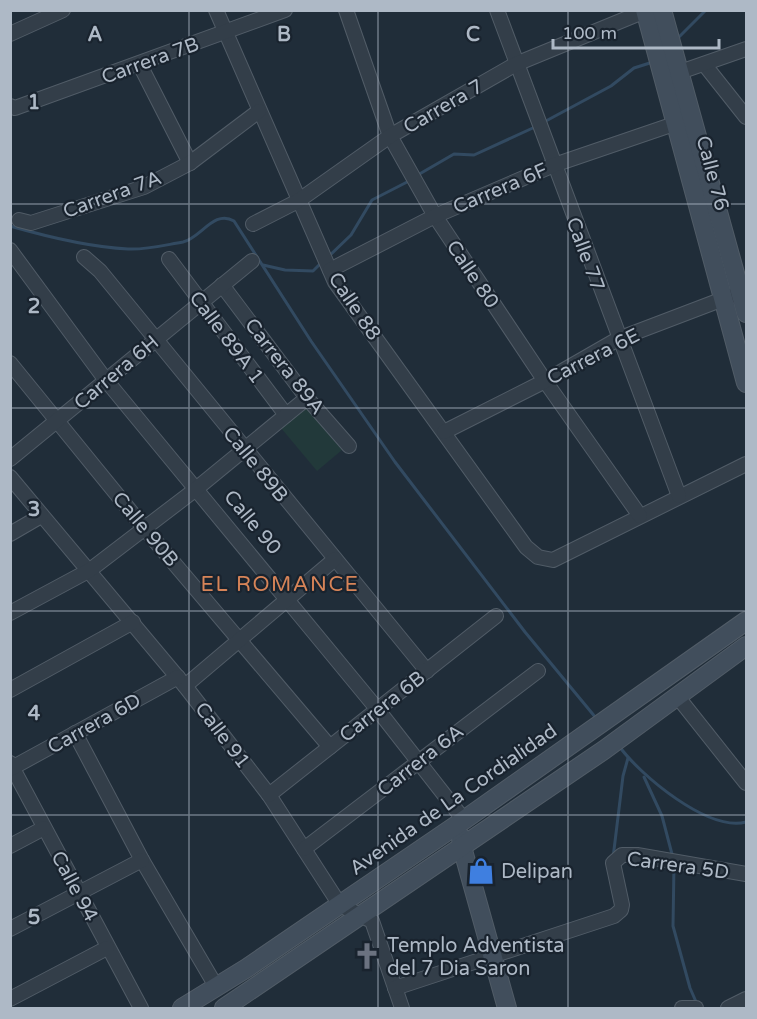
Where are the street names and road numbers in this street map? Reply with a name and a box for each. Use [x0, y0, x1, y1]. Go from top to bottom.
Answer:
street label: Carrera 7B [98, 32, 202, 90]
street label: Carrera 7 [399, 74, 488, 139]
street label: Calle 76 [691, 133, 734, 213]
street label: Carrera 6F [450, 158, 551, 220]
street label: Carrera 7A [60, 166, 165, 224]
street label: Calle 77 [561, 214, 609, 295]
street label: Calle 80 [441, 236, 504, 313]
street label: Calle 88 [323, 268, 386, 345]
street label: Calle 89A 1 [184, 287, 269, 389]
street label: Carrera 89A [239, 314, 329, 420]
street label: Carrera 6E [543, 323, 644, 390]
street label: Carrera 6H [69, 330, 164, 415]
street label: Calle 89B [217, 422, 293, 507]
street label: Calle 90 [218, 486, 286, 560]
street label: Calle 90B [107, 487, 184, 572]
street label: Carrera 6B [335, 666, 430, 748]
street label: Carrera 6D [44, 688, 145, 759]
street label: Calle 91 [190, 698, 255, 773]
street label: Avenida de La Cordialidad [345, 719, 562, 881]
street label: Carrera 6A [373, 720, 469, 802]
street label: Calle 94 [46, 847, 103, 926]
street label: Carrera 5D [625, 847, 731, 885]

